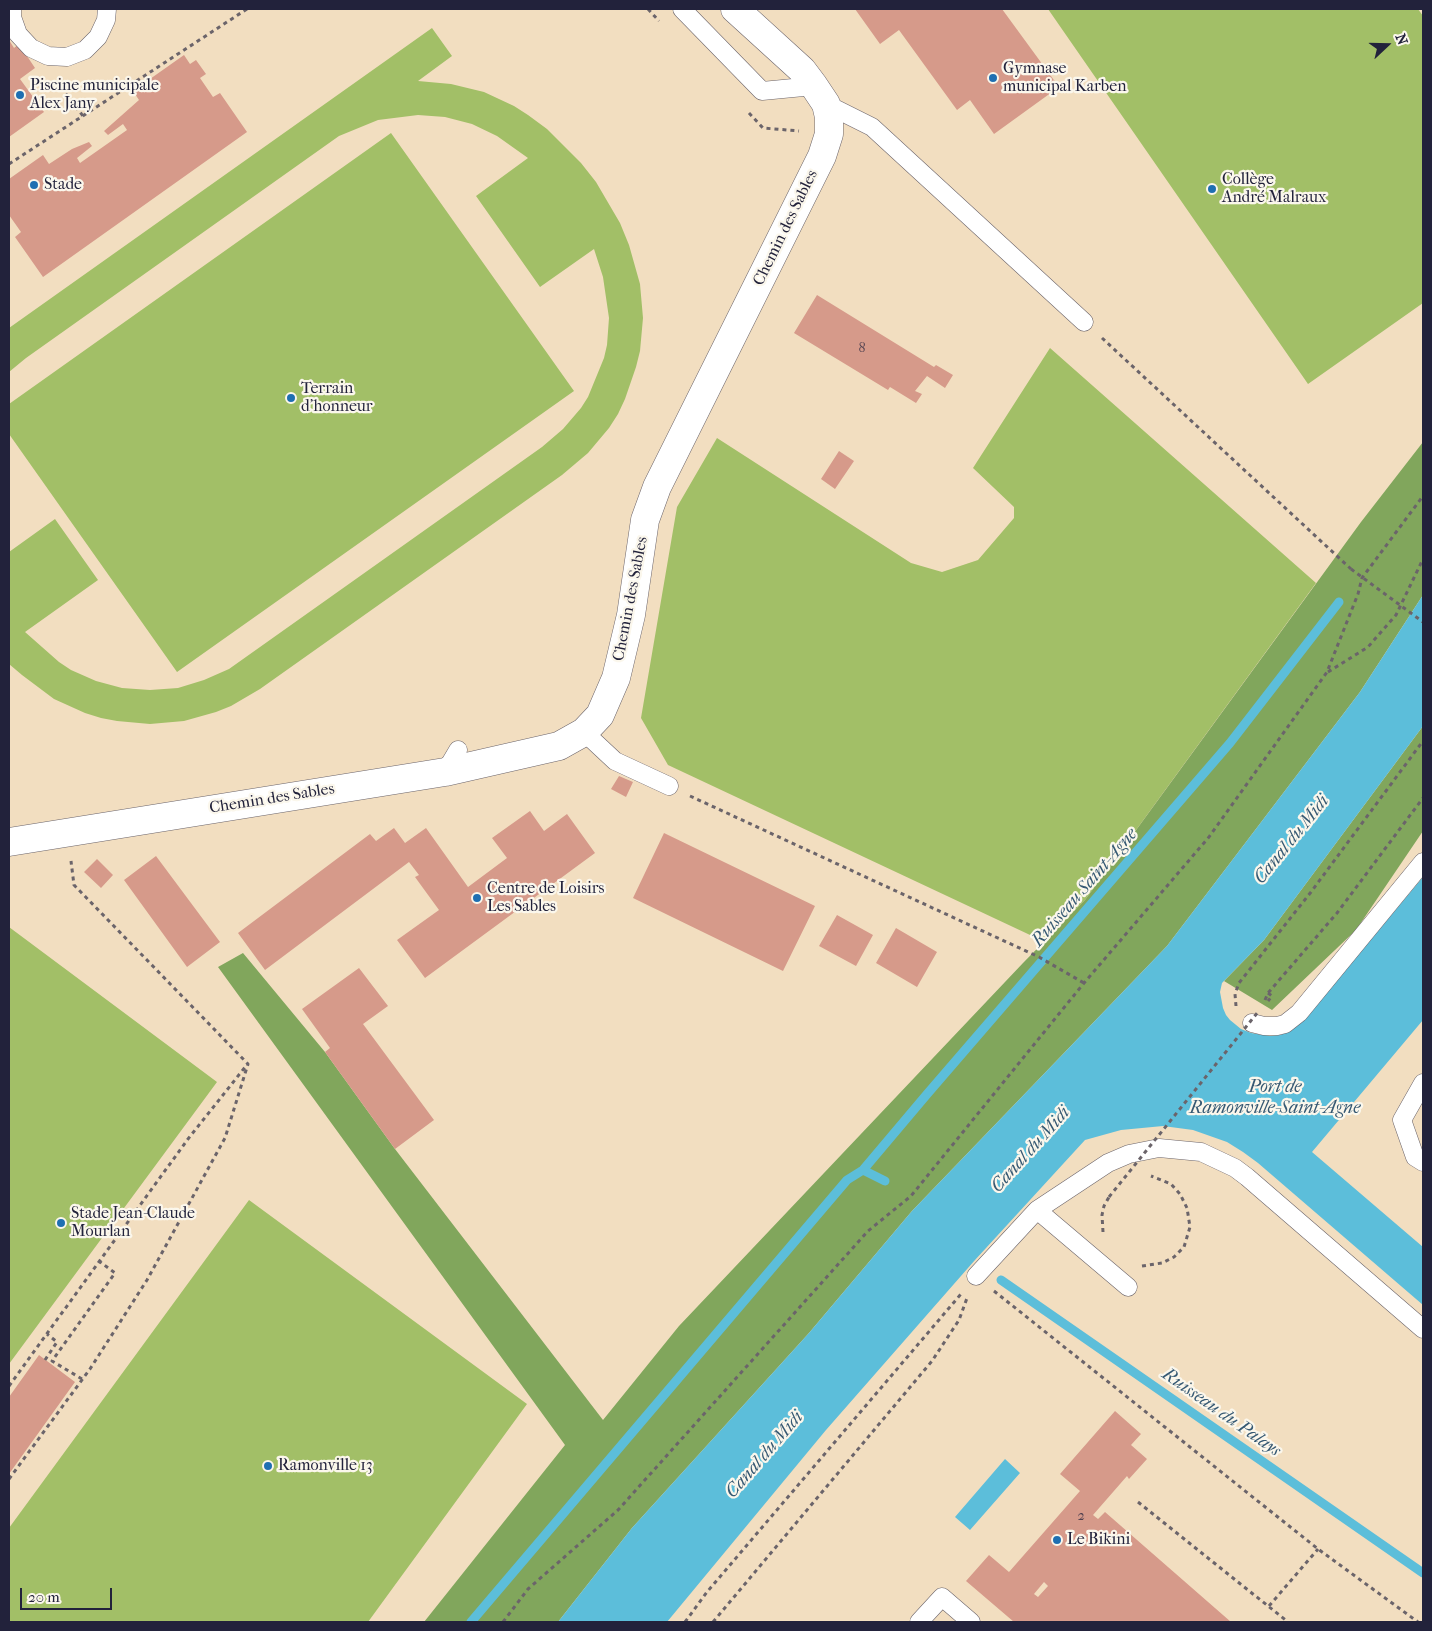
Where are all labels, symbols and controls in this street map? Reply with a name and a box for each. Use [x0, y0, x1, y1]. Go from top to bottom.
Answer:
north arrow [1362, 20, 1412, 70]
text: N [1392, 31, 1411, 47]
place label: Gymnase municipal Karben [1003, 59, 1126, 97]
marker: Gymnase municipal Karben [987, 72, 999, 84]
place label: Piscine municipale Alex Jany [30, 76, 159, 114]
marker: Piscine municipale Alex Jany [14, 89, 26, 101]
street label: Chemin des Sables [750, 167, 822, 289]
place label: Collège André Malraux [1222, 170, 1326, 208]
place label: Stade [44, 175, 82, 195]
marker: Stade [28, 179, 40, 191]
marker: Collège André Malraux [1206, 183, 1218, 195]
house number: 8 [858, 341, 866, 357]
place label: Terrain d'honneur [301, 379, 373, 417]
marker: Terrain d'honneur [285, 392, 297, 404]
street label: Chemin des Sables [610, 535, 652, 663]
street label: Chemin des Sables [208, 780, 336, 818]
water label: Canal du Midi [1250, 791, 1334, 889]
water label: Ruisseau Saint-Agne [1028, 824, 1142, 952]
place label: Centre de Loisirs Les Sables [487, 879, 604, 917]
marker: Centre de Loisirs Les Sables [471, 892, 483, 904]
water label: Port de Ramonville-Saint-Agne [1190, 1077, 1360, 1120]
water label: Canal du Midi [987, 1103, 1075, 1197]
place label: Stade Jean-Claude Mourlan [71, 1204, 195, 1242]
marker: Stade Jean-Claude Mourlan [55, 1217, 67, 1229]
water label: Ruisseau du Palays [1158, 1364, 1284, 1462]
water label: Canal du Midi [722, 1407, 808, 1503]
place label: Ramonville 13 [278, 1456, 373, 1476]
marker: Ramonville 13 [262, 1460, 274, 1472]
house number: 2 [1077, 1509, 1085, 1525]
place label: Le Bikini [1067, 1530, 1130, 1550]
marker: Le Bikini [1051, 1534, 1063, 1546]
scale bar [22, 1578, 115, 1610]
text: 20 m [28, 1588, 60, 1606]

